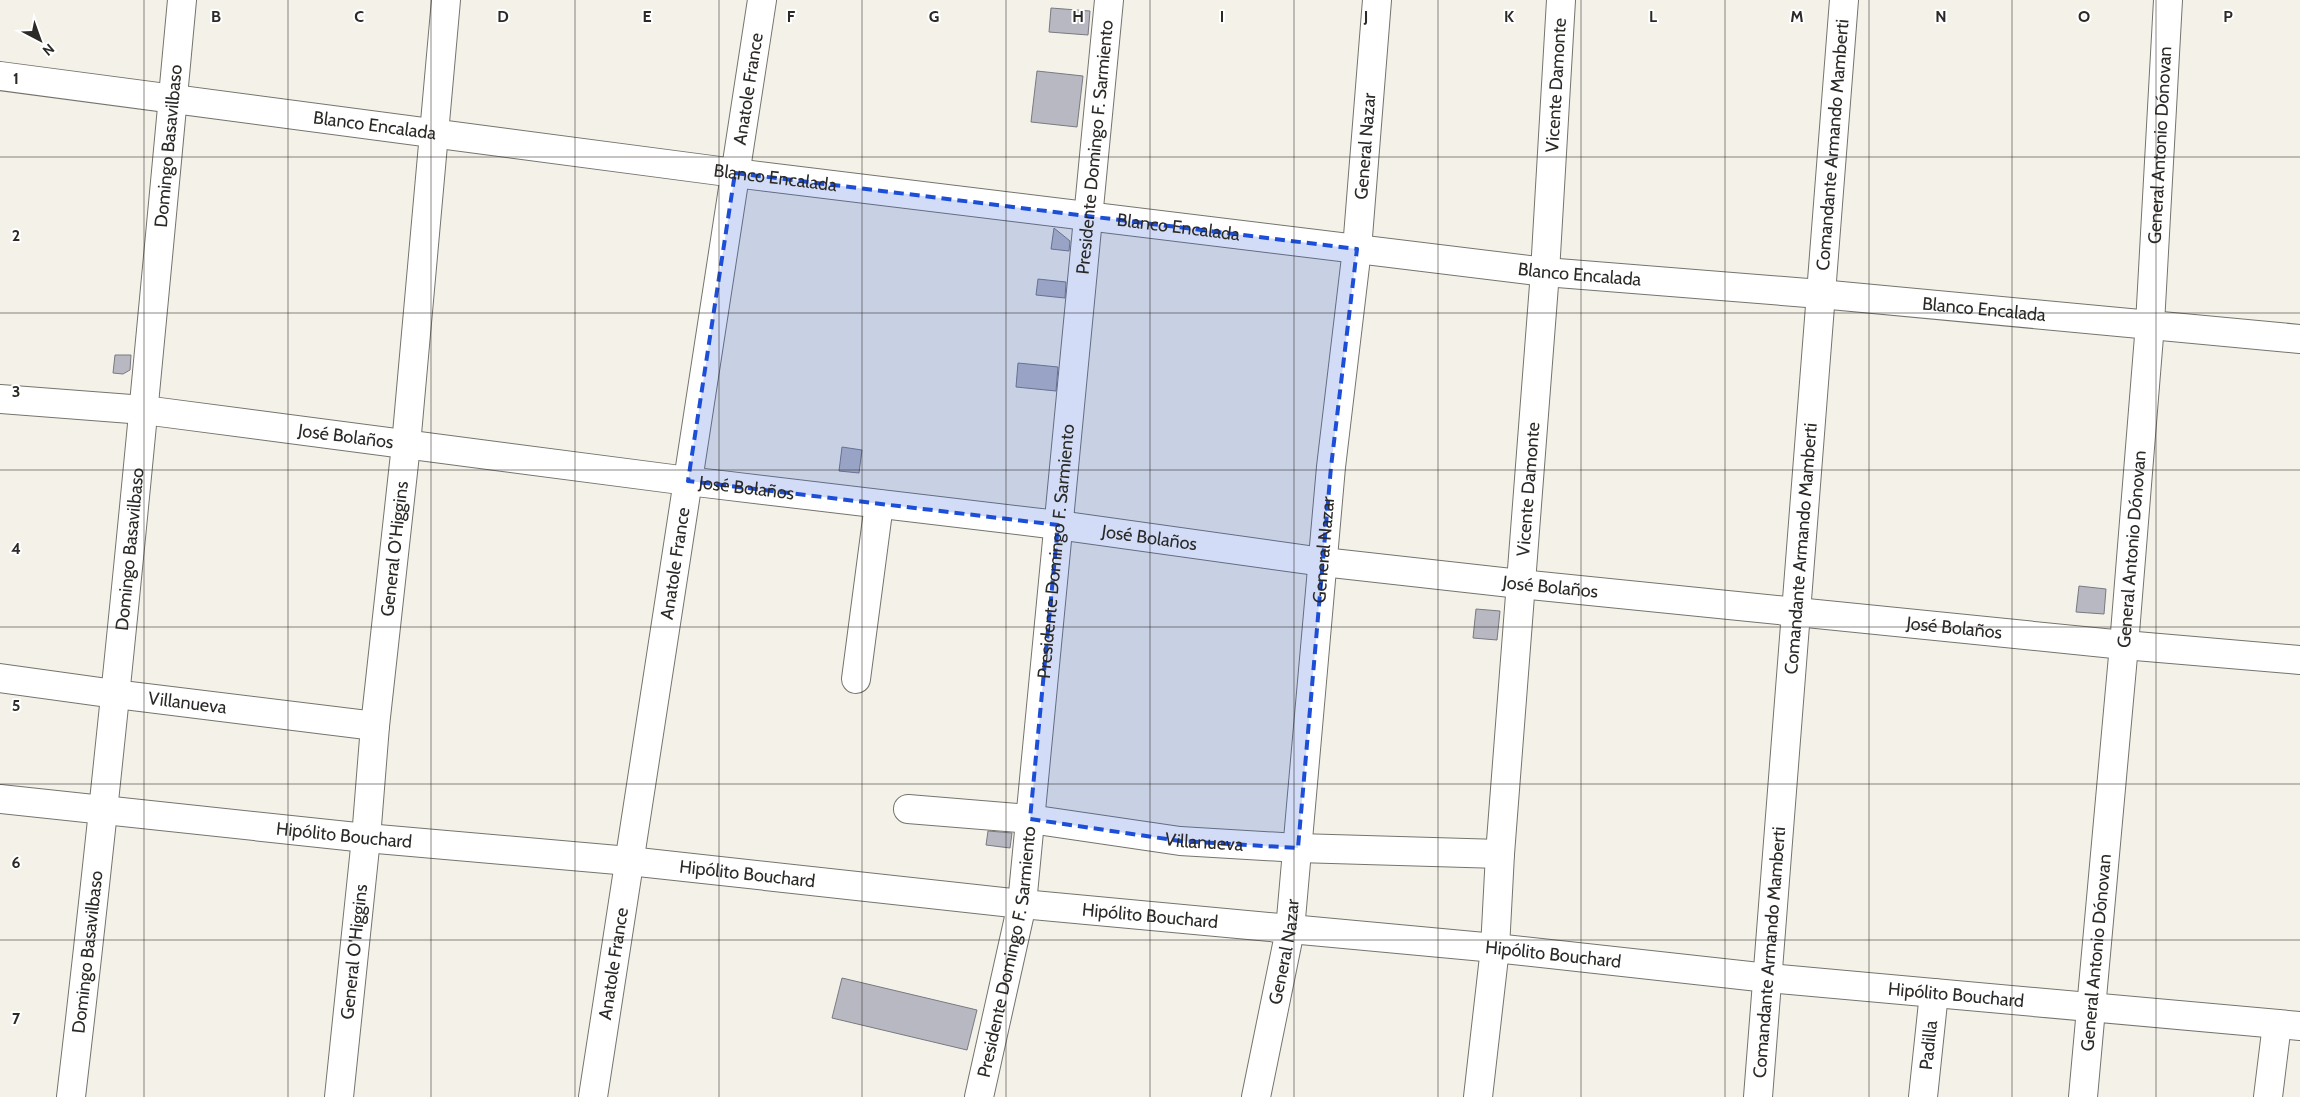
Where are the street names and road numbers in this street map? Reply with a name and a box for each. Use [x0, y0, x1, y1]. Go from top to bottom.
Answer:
street label: Vicente Damonte [1541, 17, 1571, 153]
street label: Comandante Armando Mamberti [1812, 18, 1853, 271]
street label: Presidente Domingo F. Sarmiento [1072, 19, 1118, 275]
street label: Anatole France [729, 31, 768, 146]
street label: General Antonio Dónovan [2143, 46, 2176, 245]
street label: Domingo Basavilbaso [150, 63, 187, 228]
street label: General Nazar [1350, 92, 1381, 200]
street label: Blanco Encalada [312, 106, 438, 145]
street label: Blanco Encalada [712, 159, 838, 196]
street label: Blanco Encalada [1116, 209, 1241, 246]
street label: Blanco Encalada [1517, 258, 1642, 291]
street label: Blanco Encalada [1921, 293, 2047, 326]
street label: José Bolaños [296, 419, 395, 453]
street label: Vicente Damonte [1512, 421, 1544, 557]
street label: Comandante Armando Mamberti [1780, 422, 1822, 675]
street label: Presidente Domingo F. Sarmiento [1033, 423, 1079, 680]
street label: General Antonio Dónovan [2113, 450, 2151, 649]
street label: Domingo Basavilbaso [111, 467, 149, 632]
street label: José Bolaños [697, 471, 795, 505]
street label: General O'Higgins [376, 480, 413, 618]
street label: General Nazar [1308, 495, 1339, 604]
street label: Anatole France [656, 506, 695, 621]
street label: José Bolaños [1099, 520, 1199, 555]
street label: José Bolaños [1500, 571, 1599, 603]
street label: José Bolaños [1905, 612, 2003, 644]
street label: Villanueva [147, 687, 228, 719]
street label: Hipólito Bouchard [275, 817, 413, 853]
street label: Presidente Domingo F. Sarmiento [973, 825, 1040, 1080]
street label: Comandante Armando Mamberti [1749, 826, 1790, 1079]
street label: Villanueva [1163, 828, 1244, 856]
street label: General Antonio Dónovan [2076, 853, 2116, 1052]
street label: Hipólito Bouchard [678, 856, 816, 892]
street label: Domingo Basavilbaso [67, 869, 108, 1034]
street label: General O'Higgins [336, 883, 372, 1021]
street label: General Nazar [1264, 898, 1304, 1007]
street label: Hipólito Bouchard [1081, 899, 1219, 933]
street label: Anatole France [594, 906, 633, 1021]
street label: Hipólito Bouchard [1484, 936, 1622, 973]
street label: Hipólito Bouchard [1887, 978, 2025, 1012]
street label: Padilla [1915, 1019, 1942, 1071]

